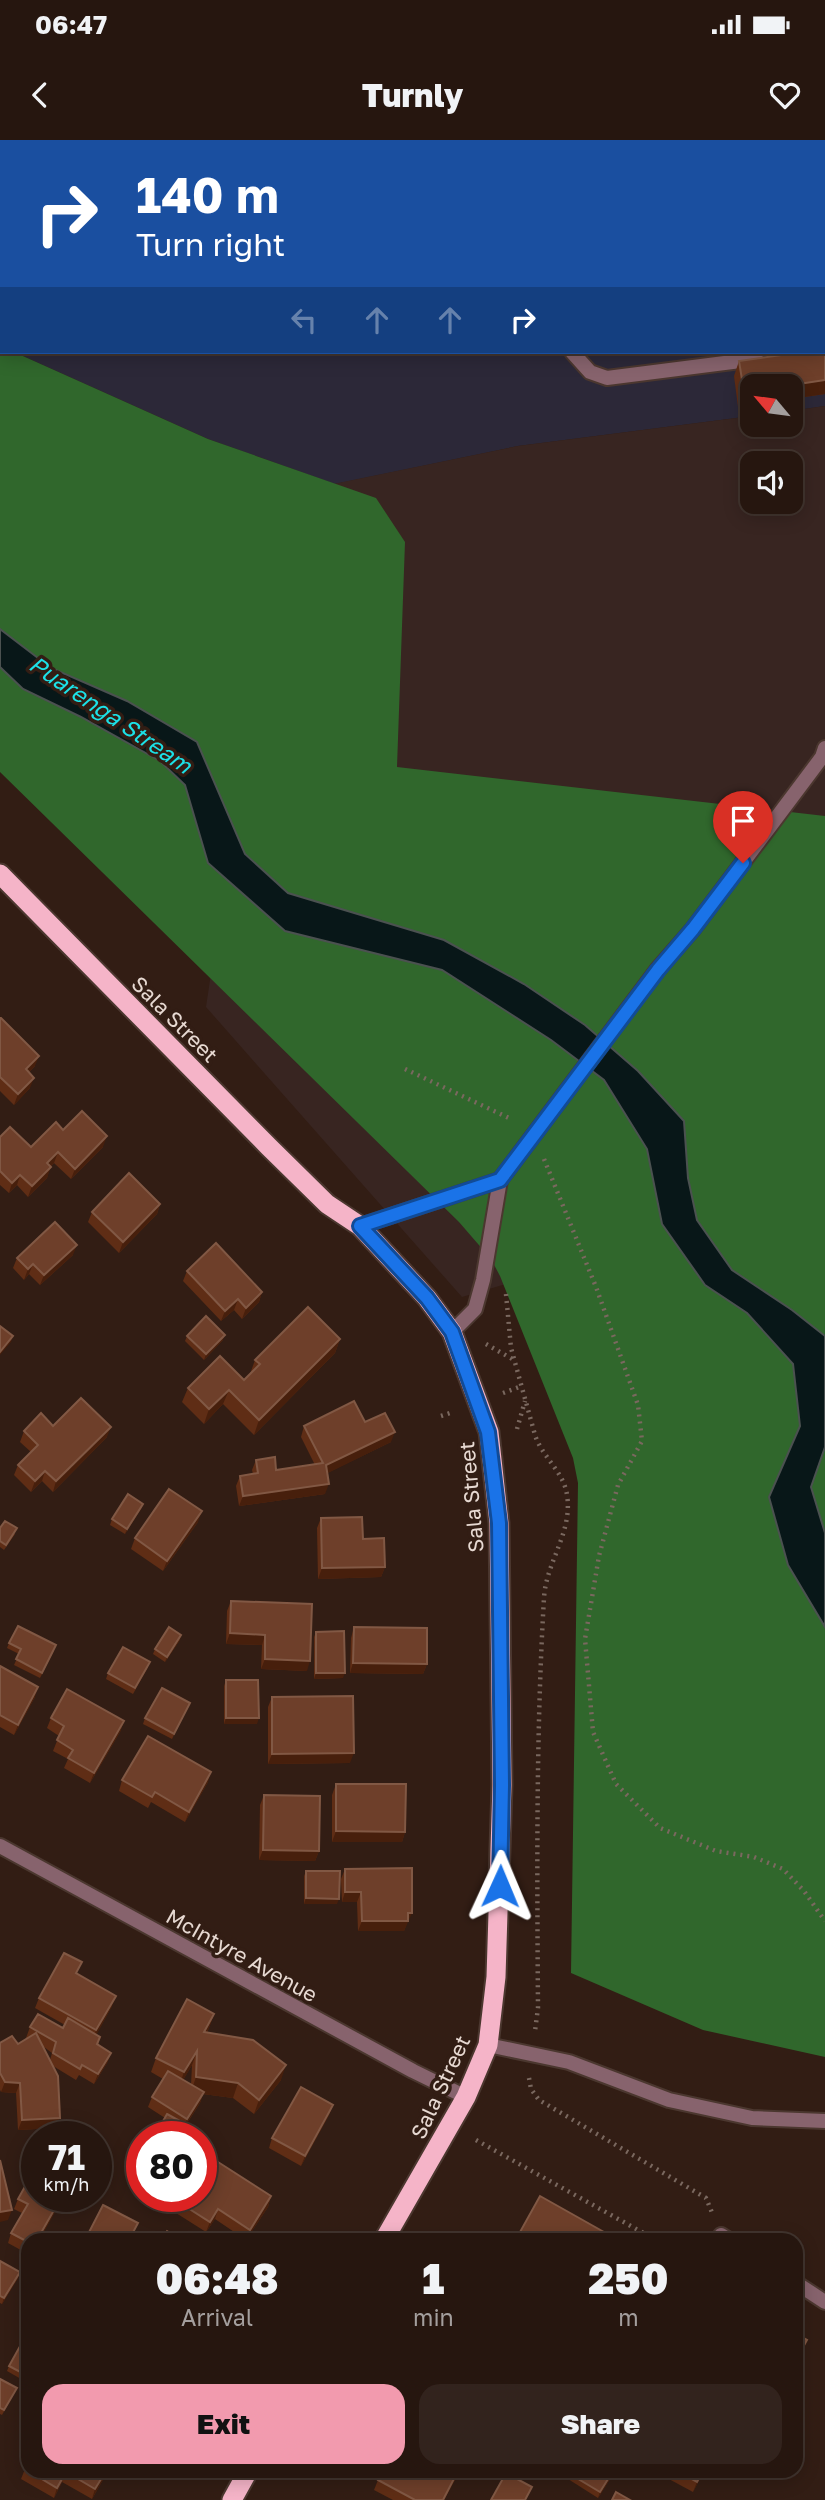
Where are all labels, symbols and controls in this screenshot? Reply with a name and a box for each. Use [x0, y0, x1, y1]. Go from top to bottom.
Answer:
text: 06:47 [35, 9, 107, 40]
icon: back [21, 76, 59, 114]
text: Turnly [362, 76, 463, 114]
icon: heart [766, 76, 804, 114]
text: 140 m [136, 165, 279, 224]
icon: right [21, 168, 112, 259]
text: Turn right [136, 225, 285, 263]
icon: left [285, 301, 323, 339]
icon: ahead [358, 301, 396, 339]
icon: ahead [431, 301, 469, 339]
icon: right [504, 301, 542, 339]
north arrow [740, 374, 803, 438]
map controls [740, 374, 803, 514]
button: sound [740, 451, 803, 514]
water label: Puarenga Stream [24, 649, 199, 780]
pin [713, 791, 773, 863]
icon: arrive [724, 802, 762, 840]
street label: Sala Street [126, 970, 224, 1068]
street label: Sala Street [453, 1440, 489, 1554]
position arrow [463, 1849, 537, 1923]
street label: McIntyre Avenue [162, 1903, 322, 2007]
street label: Sala Street [405, 2031, 475, 2143]
speed limit sign: 80 [126, 2121, 217, 2212]
text: 71 [48, 2136, 85, 2178]
text: km/h [44, 2173, 89, 2195]
text: 06:48 [156, 2253, 279, 2303]
text: 1 [422, 2253, 444, 2303]
text: 250 [588, 2253, 668, 2303]
text: Arrival [181, 2303, 253, 2331]
text: min [413, 2303, 454, 2331]
text: m [618, 2303, 639, 2331]
button: Exit [42, 2384, 405, 2464]
button: Share [419, 2384, 782, 2464]

